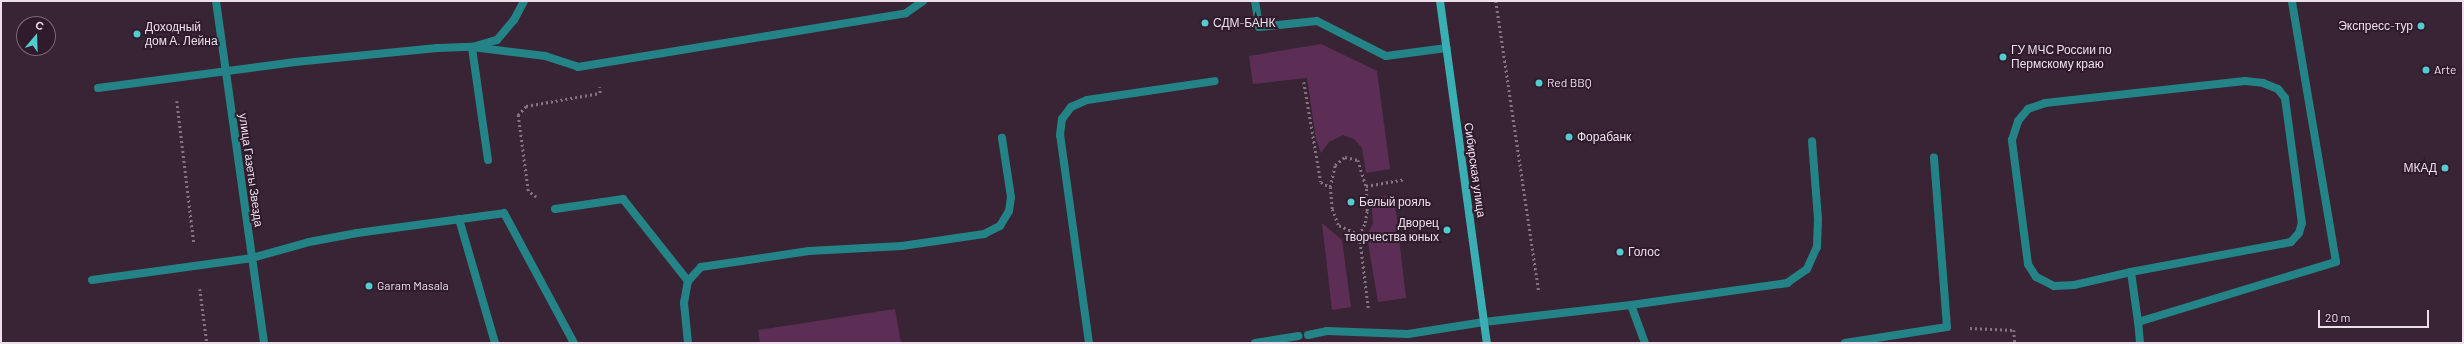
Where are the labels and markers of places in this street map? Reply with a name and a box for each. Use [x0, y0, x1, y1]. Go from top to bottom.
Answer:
place label: СДМ-БАНК [1213, 16, 1276, 30]
marker: СДМ-БАНК [1200, 18, 1210, 28]
place label: Экспресс-тур [2338, 19, 2413, 33]
place label: Доходный дом А. Лейна [145, 20, 218, 48]
marker: Экспресс-тур [2416, 21, 2426, 31]
marker: Доходный дом А. Лейна [132, 29, 142, 39]
place label: ГУ МЧС России по Пермскому краю [2011, 43, 2112, 71]
marker: ГУ МЧС России по Пермскому краю [1998, 52, 2008, 62]
place label: Arte [2434, 63, 2456, 77]
marker: Arte [2421, 65, 2431, 75]
place label: Red BBQ [1547, 76, 1592, 90]
marker: Red BBQ [1534, 78, 1544, 88]
place label: Форабанк [1577, 130, 1631, 144]
marker: Форабанк [1564, 132, 1574, 142]
place label: МКАД [2403, 161, 2437, 175]
marker: МКАД [2440, 163, 2450, 173]
place label: Белый рояль [1359, 195, 1431, 209]
marker: Белый рояль [1346, 197, 1356, 207]
place label: Дворец творчества юных [1344, 216, 1439, 244]
marker: Дворец творчества юных [1442, 225, 1452, 235]
place label: Голос [1628, 245, 1660, 259]
marker: Голос [1615, 247, 1625, 257]
place label: Garam Masala [377, 279, 449, 293]
marker: Garam Masala [364, 281, 374, 291]

